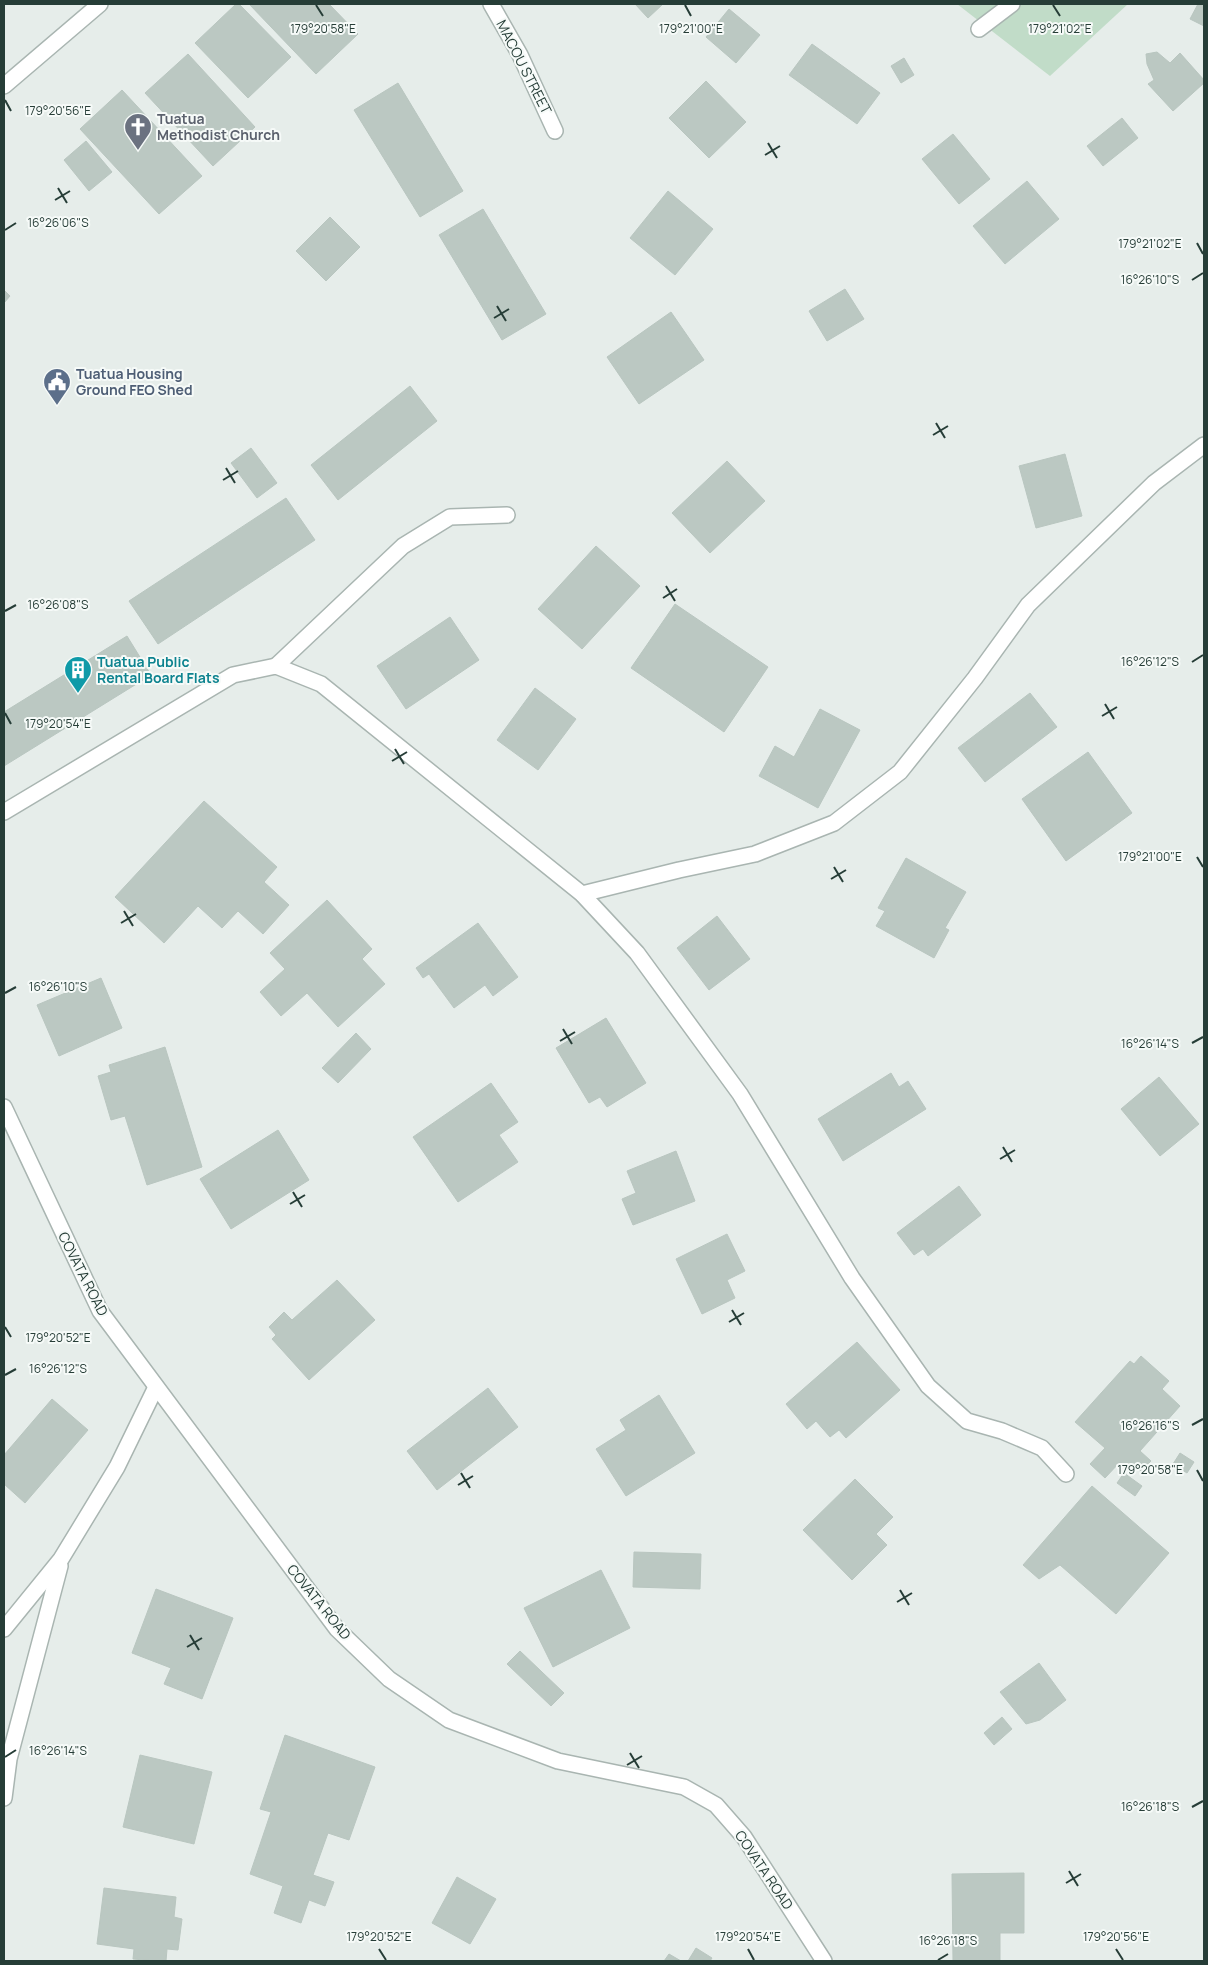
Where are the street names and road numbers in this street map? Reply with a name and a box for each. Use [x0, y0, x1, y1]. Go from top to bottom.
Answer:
street label: MACOU STREET [493, 16, 557, 118]
street label: COVATA ROAD [54, 1229, 113, 1319]
street label: COVATA ROAD [283, 1560, 356, 1643]
street label: COVATA ROAD [731, 1826, 798, 1913]

